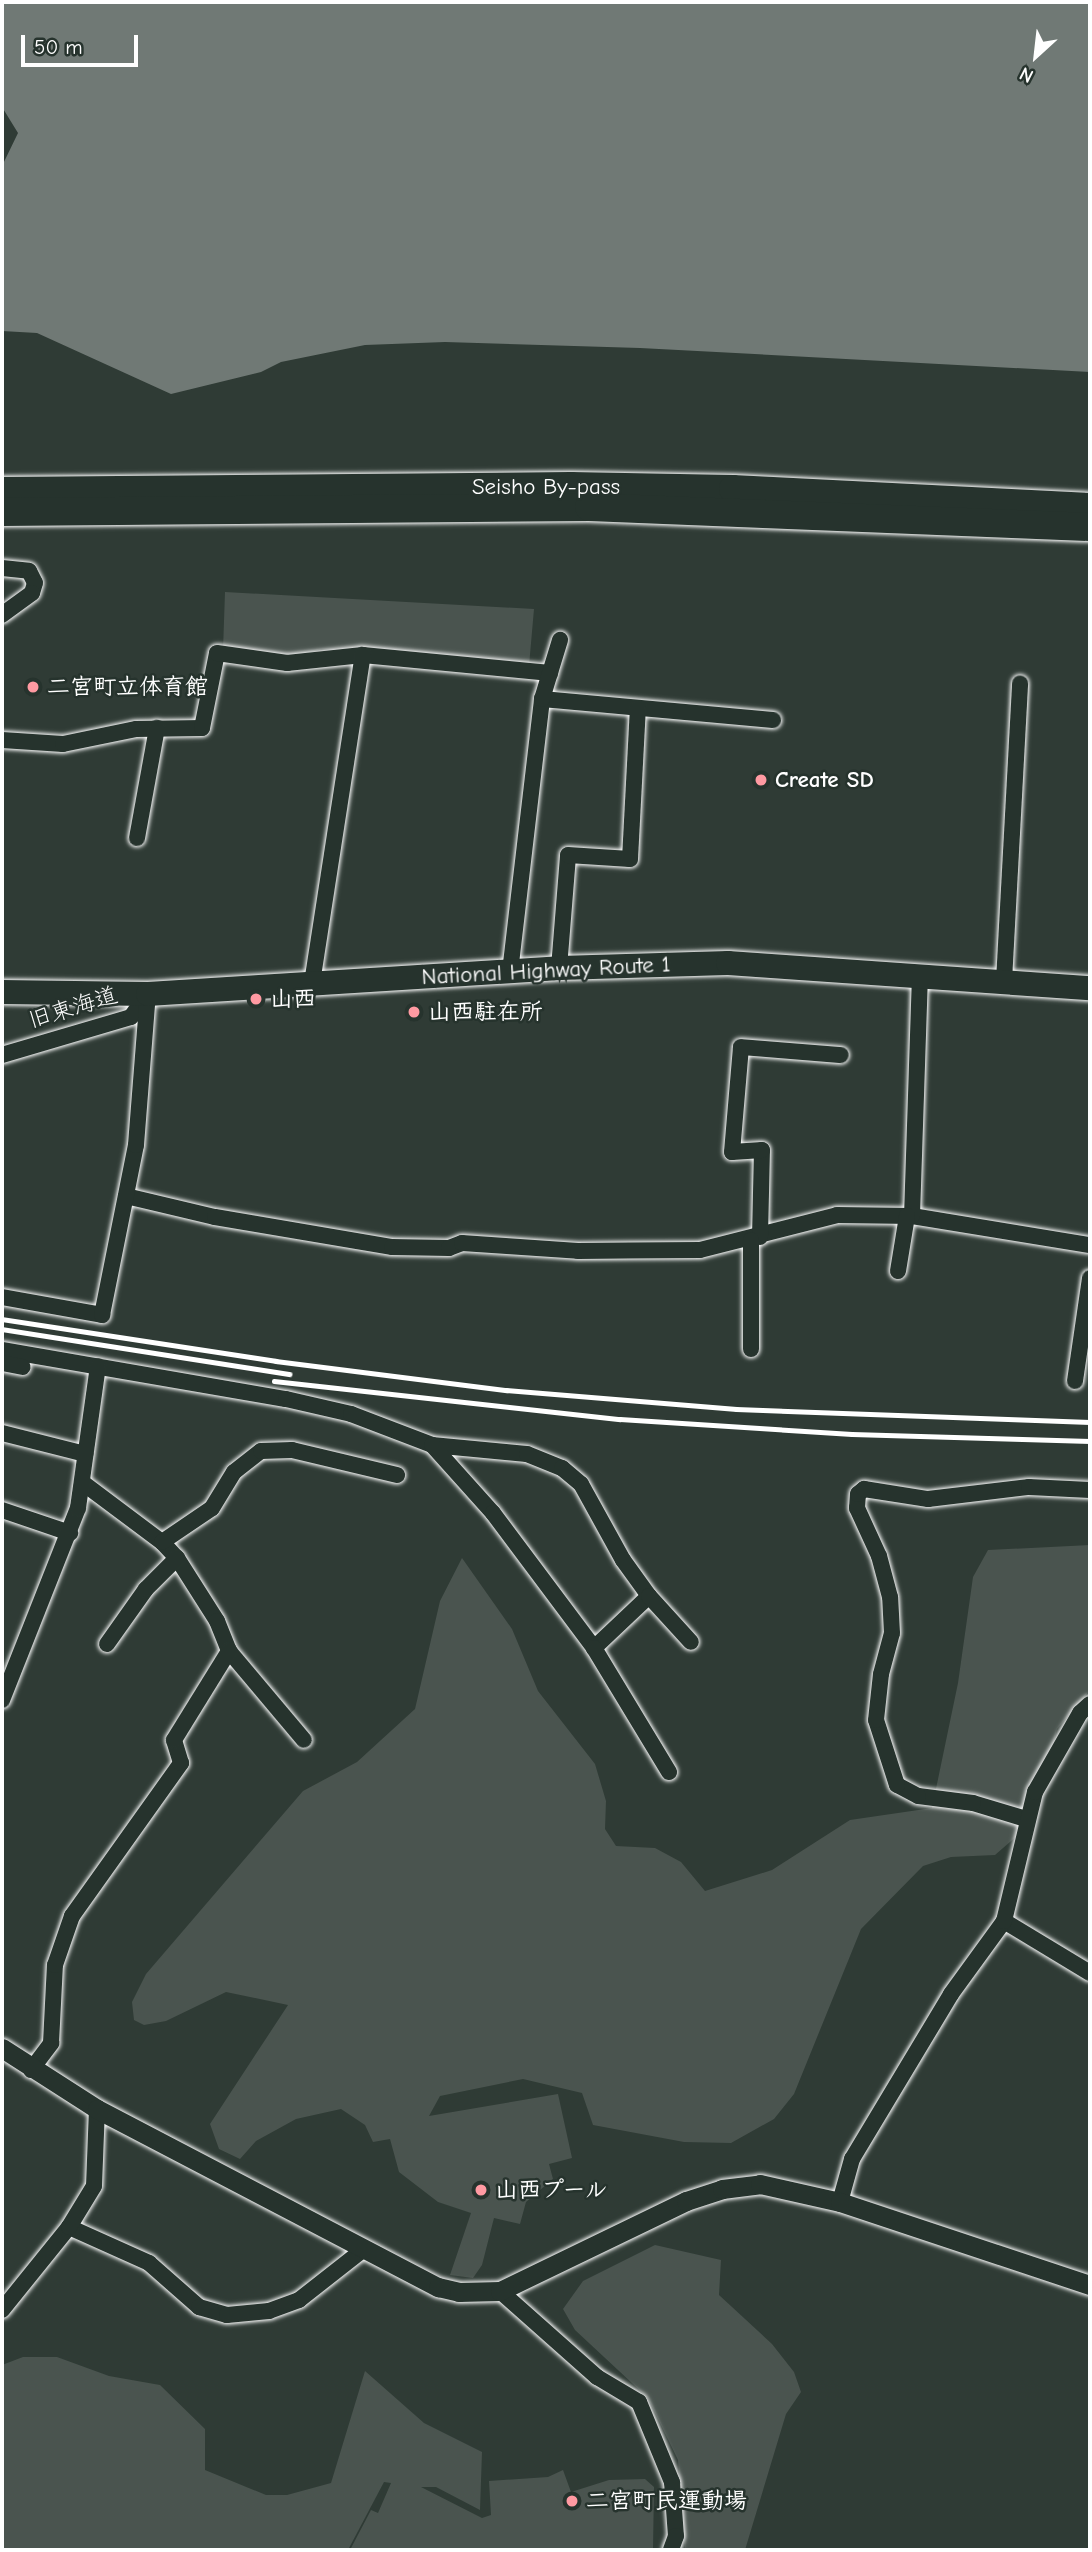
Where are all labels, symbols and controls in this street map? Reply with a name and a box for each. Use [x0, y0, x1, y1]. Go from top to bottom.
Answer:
scale bar [24, 21, 142, 65]
north arrow [1001, 21, 1071, 91]
text: 50 m [34, 35, 83, 59]
text: N [1016, 62, 1037, 87]
street label: Seisho By-pass [472, 473, 620, 501]
place label: 二宮町立体育館 [47, 673, 208, 701]
marker: 二宮町立体育館 [25, 679, 41, 695]
place label: Create SD [775, 766, 874, 794]
marker: Create SD [753, 772, 769, 788]
street label: National Highway Route 1 [421, 951, 671, 991]
street label: 旧東海道 [25, 981, 121, 1035]
place label: 山西 [270, 985, 316, 1013]
marker: 山西 [248, 991, 264, 1007]
place label: 山西駐在所 [428, 998, 543, 1026]
marker: 山西駐在所 [406, 1004, 422, 1020]
place label: 山西プール [495, 2176, 609, 2204]
marker: 山西プール [473, 2182, 489, 2198]
place label: 二宮町民運動場 [586, 2487, 747, 2515]
marker: 二宮町民運動場 [564, 2493, 580, 2509]

